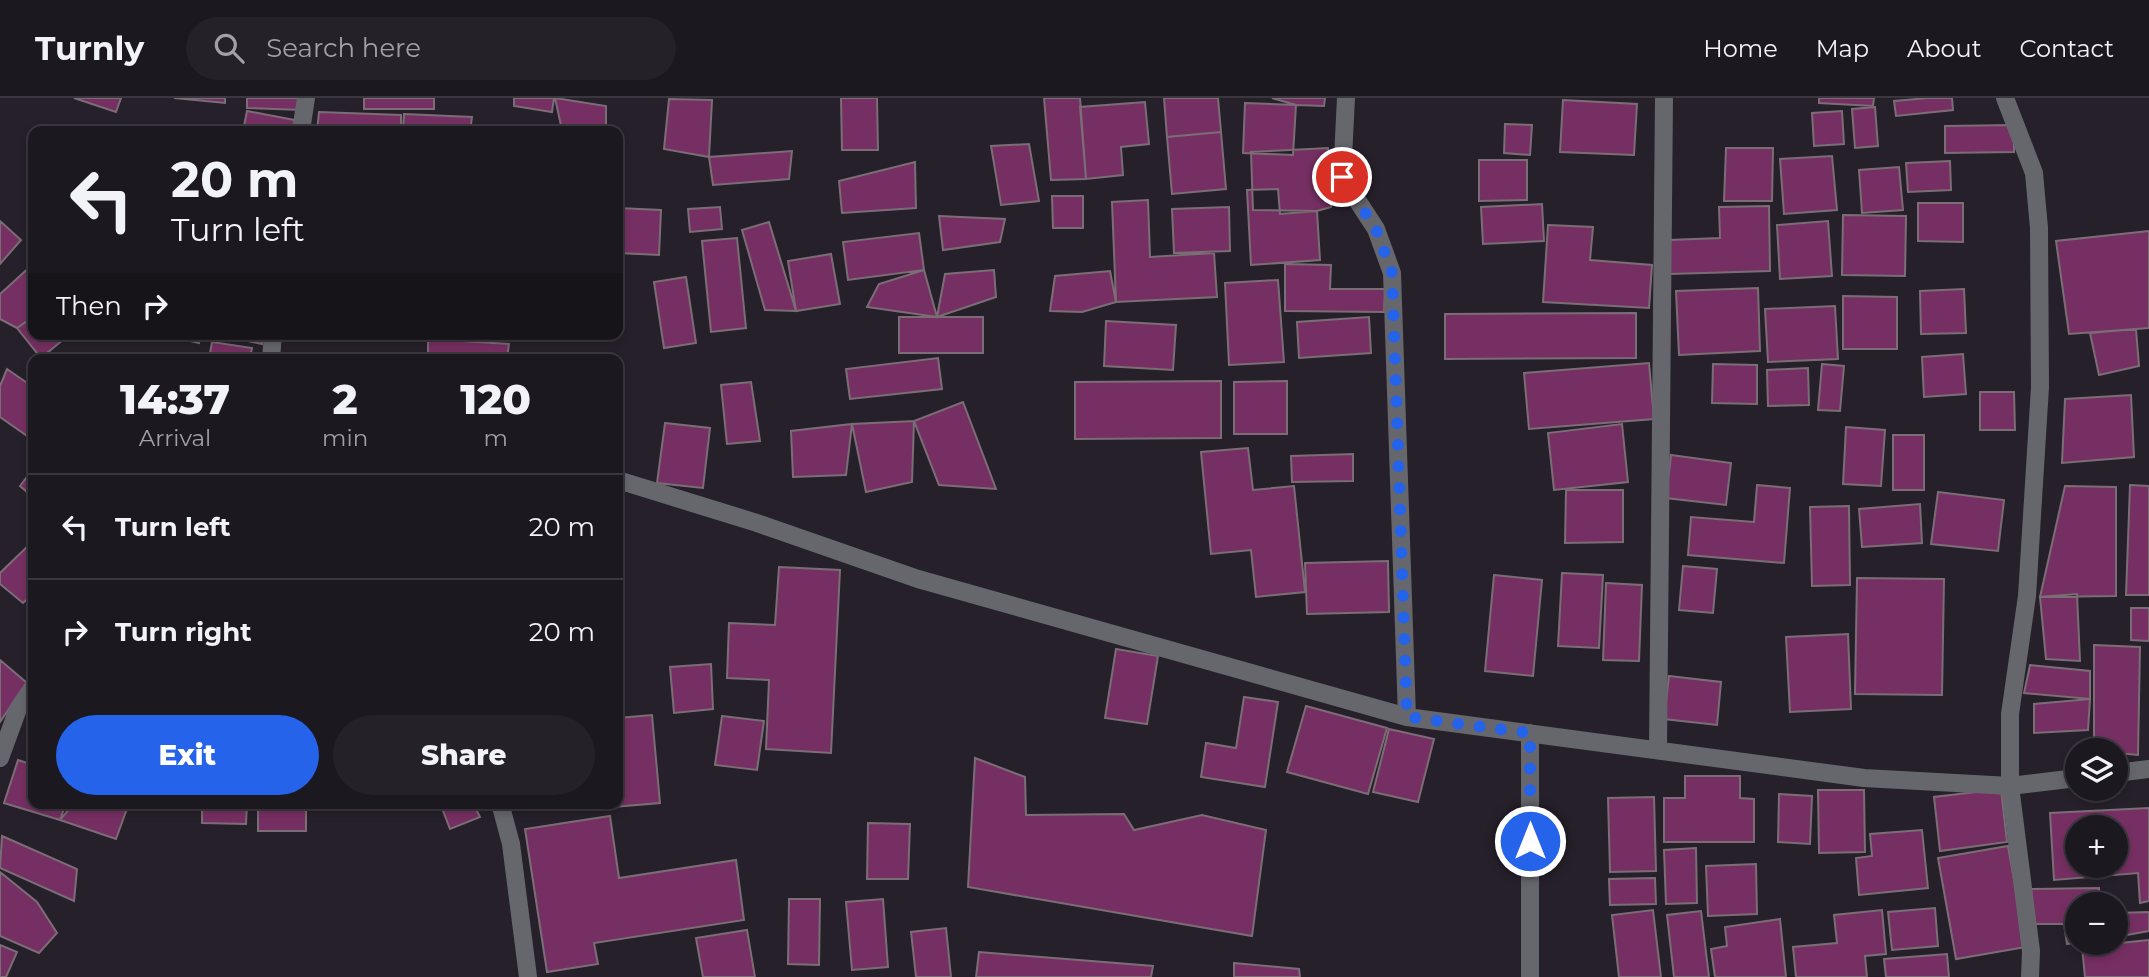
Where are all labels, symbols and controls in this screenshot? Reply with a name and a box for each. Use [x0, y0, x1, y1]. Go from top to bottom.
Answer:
search box [186, 17, 676, 80]
text: Turnly [35, 28, 144, 68]
icon: search [210, 29, 248, 67]
text: Search here [266, 32, 421, 64]
text: Home [1703, 34, 1778, 63]
text: Map [1816, 34, 1869, 63]
text: About [1907, 34, 1981, 63]
text: Contact [2019, 34, 2114, 63]
pin [1312, 147, 1372, 207]
text: 20 m [171, 150, 298, 209]
icon: left [56, 154, 147, 245]
icon: arrive [1323, 158, 1361, 196]
text: Turn left [171, 210, 305, 249]
icon: right [136, 287, 174, 325]
text: Then [56, 290, 122, 322]
text: 14:37 [120, 373, 230, 425]
text: 2 [333, 373, 358, 425]
text: 120 [460, 373, 531, 425]
text: Arrival [139, 424, 211, 452]
text: min [322, 424, 368, 452]
text: m [483, 424, 508, 452]
icon: left [56, 508, 94, 546]
text: Turn left [115, 511, 231, 543]
text: 20 m [529, 511, 595, 543]
icon: right [56, 613, 94, 651]
text: Turn right [115, 616, 251, 648]
text: 20 m [529, 616, 595, 648]
button: Exit [56, 715, 319, 795]
button: Share [333, 715, 595, 795]
map controls [2065, 738, 2128, 955]
button: layers [2065, 738, 2128, 801]
position arrow [1493, 804, 1567, 878]
button: + [2065, 815, 2128, 878]
button: − [2065, 892, 2128, 955]

